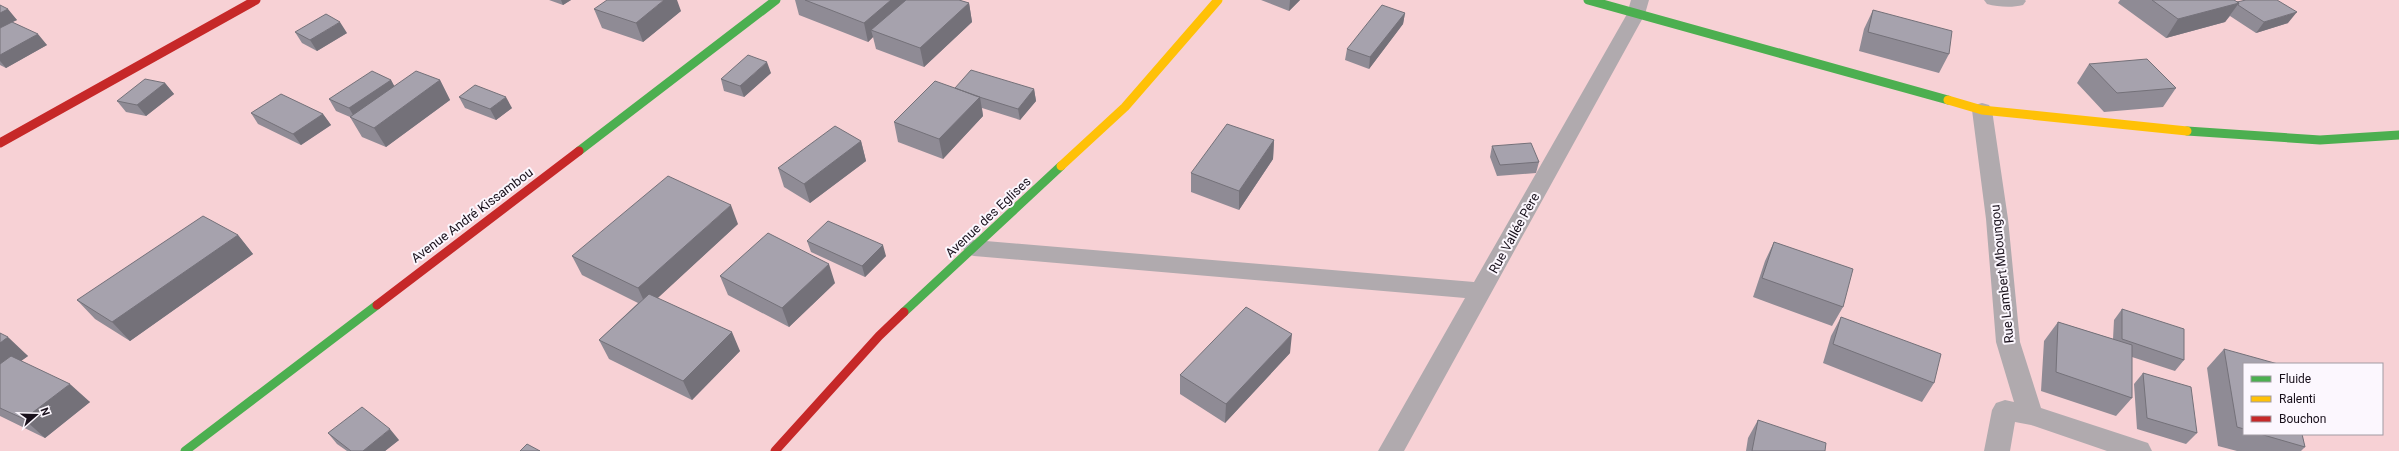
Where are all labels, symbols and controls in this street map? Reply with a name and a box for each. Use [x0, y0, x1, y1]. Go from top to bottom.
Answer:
street label: Avenue André Kissambou [408, 164, 536, 266]
street label: Avenue des Eglises [942, 173, 1034, 260]
street label: Rue Vallée Père [1486, 190, 1542, 276]
street label: Rue Lambert Mboungou [1987, 204, 2017, 344]
legend [2243, 363, 2383, 435]
text: Fluide [2279, 372, 2311, 386]
text: Ralenti [2279, 392, 2316, 406]
north arrow [16, 395, 56, 435]
text: N [37, 406, 52, 418]
text: Bouchon [2279, 412, 2326, 426]

